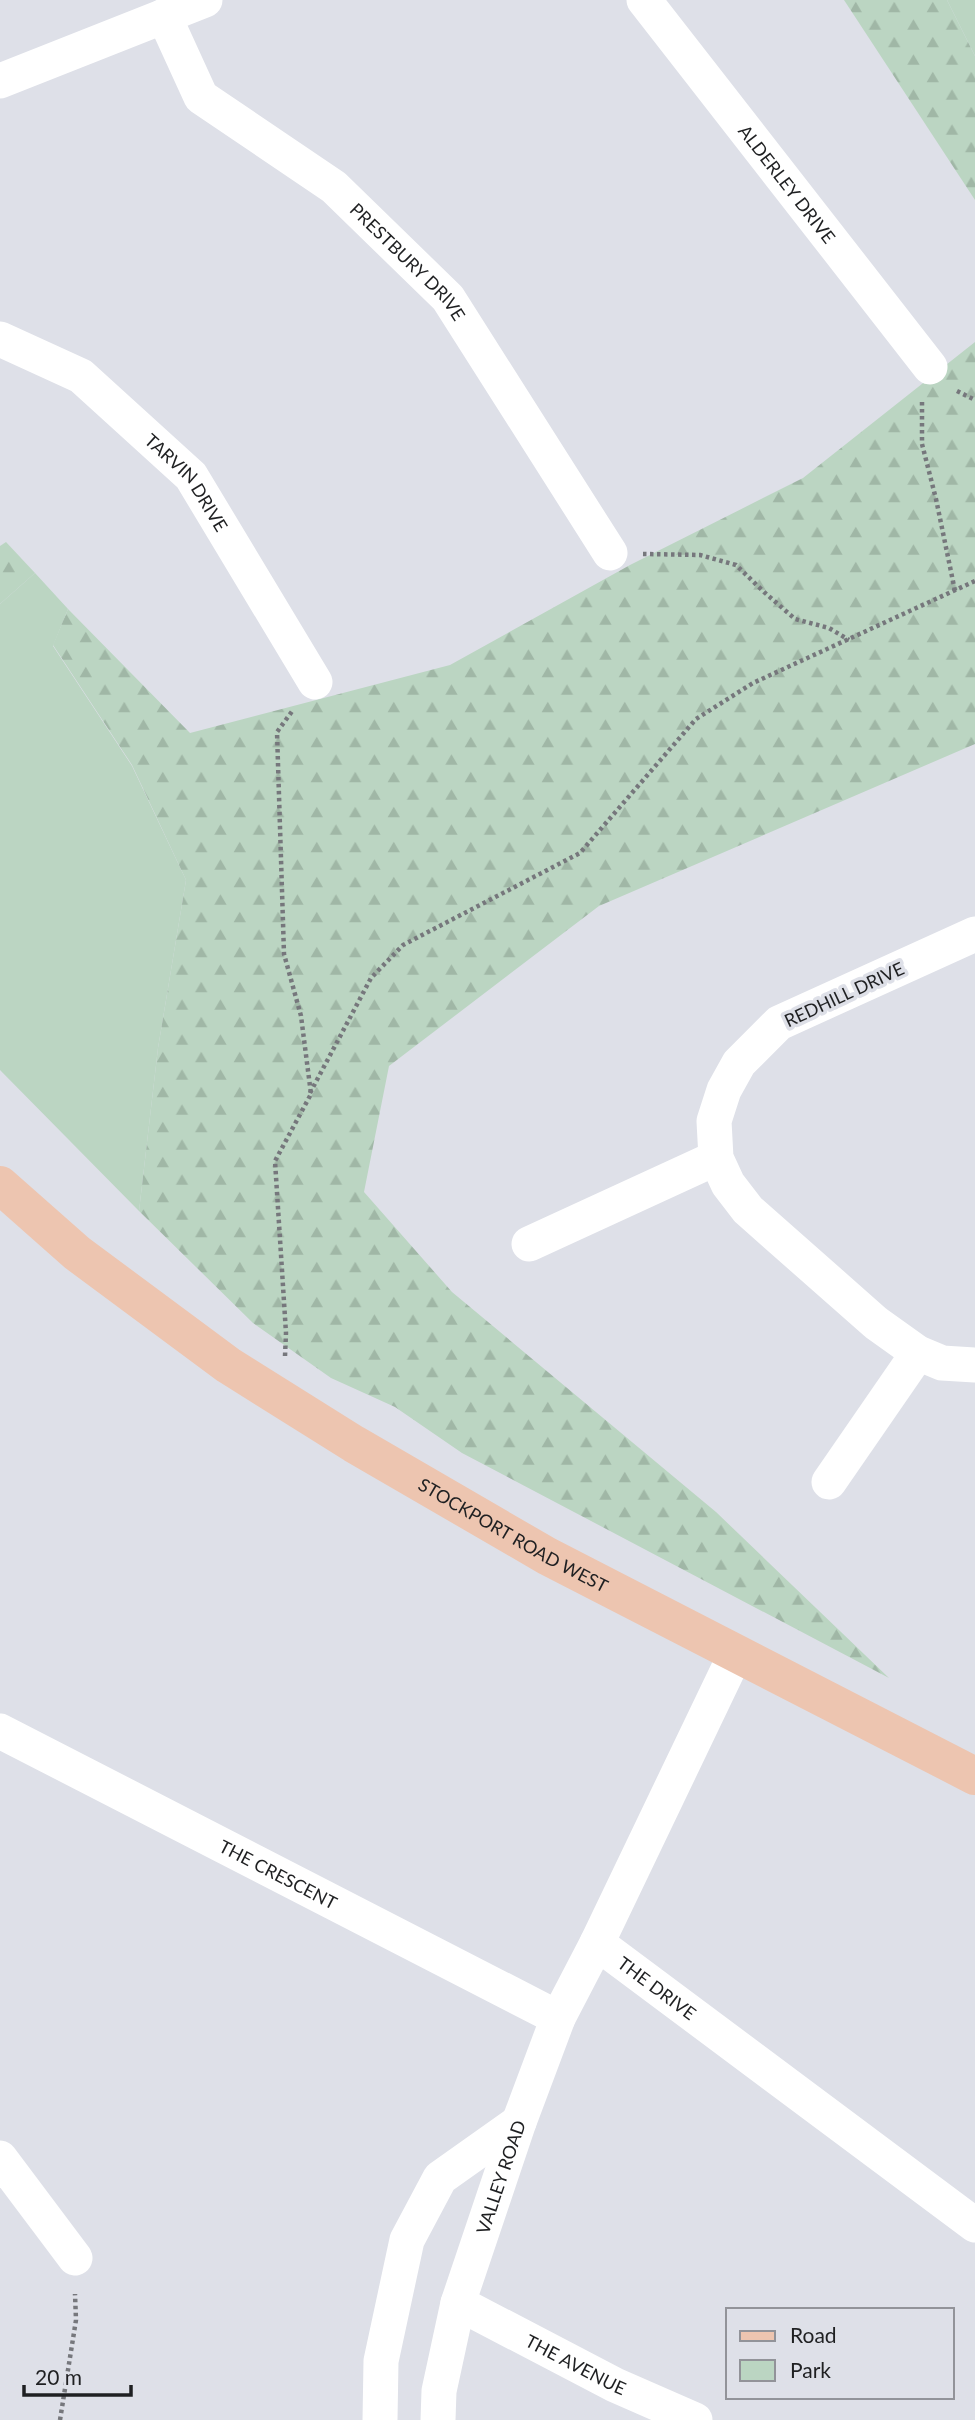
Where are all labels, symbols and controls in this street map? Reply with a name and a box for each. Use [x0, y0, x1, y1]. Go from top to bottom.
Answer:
street label: ALDERLEY DRIVE [734, 120, 840, 247]
street label: PRESTBURY DRIVE [346, 198, 470, 325]
street label: TARVIN DRIVE [141, 429, 233, 535]
street label: REDHILL DRIVE [781, 957, 907, 1031]
street label: STOCKPORT ROAD WEST [415, 1473, 612, 1597]
street label: THE CRESCENT [216, 1835, 341, 1914]
street label: THE DRIVE [614, 1952, 701, 2024]
street label: VALLEY ROAD [471, 2117, 530, 2237]
legend [726, 2308, 954, 2399]
text: Road [790, 2322, 837, 2347]
street label: THE AVENUE [522, 2329, 629, 2399]
scale bar [24, 2354, 131, 2398]
text: Park [790, 2357, 831, 2382]
text: 20 m [35, 2364, 82, 2389]

